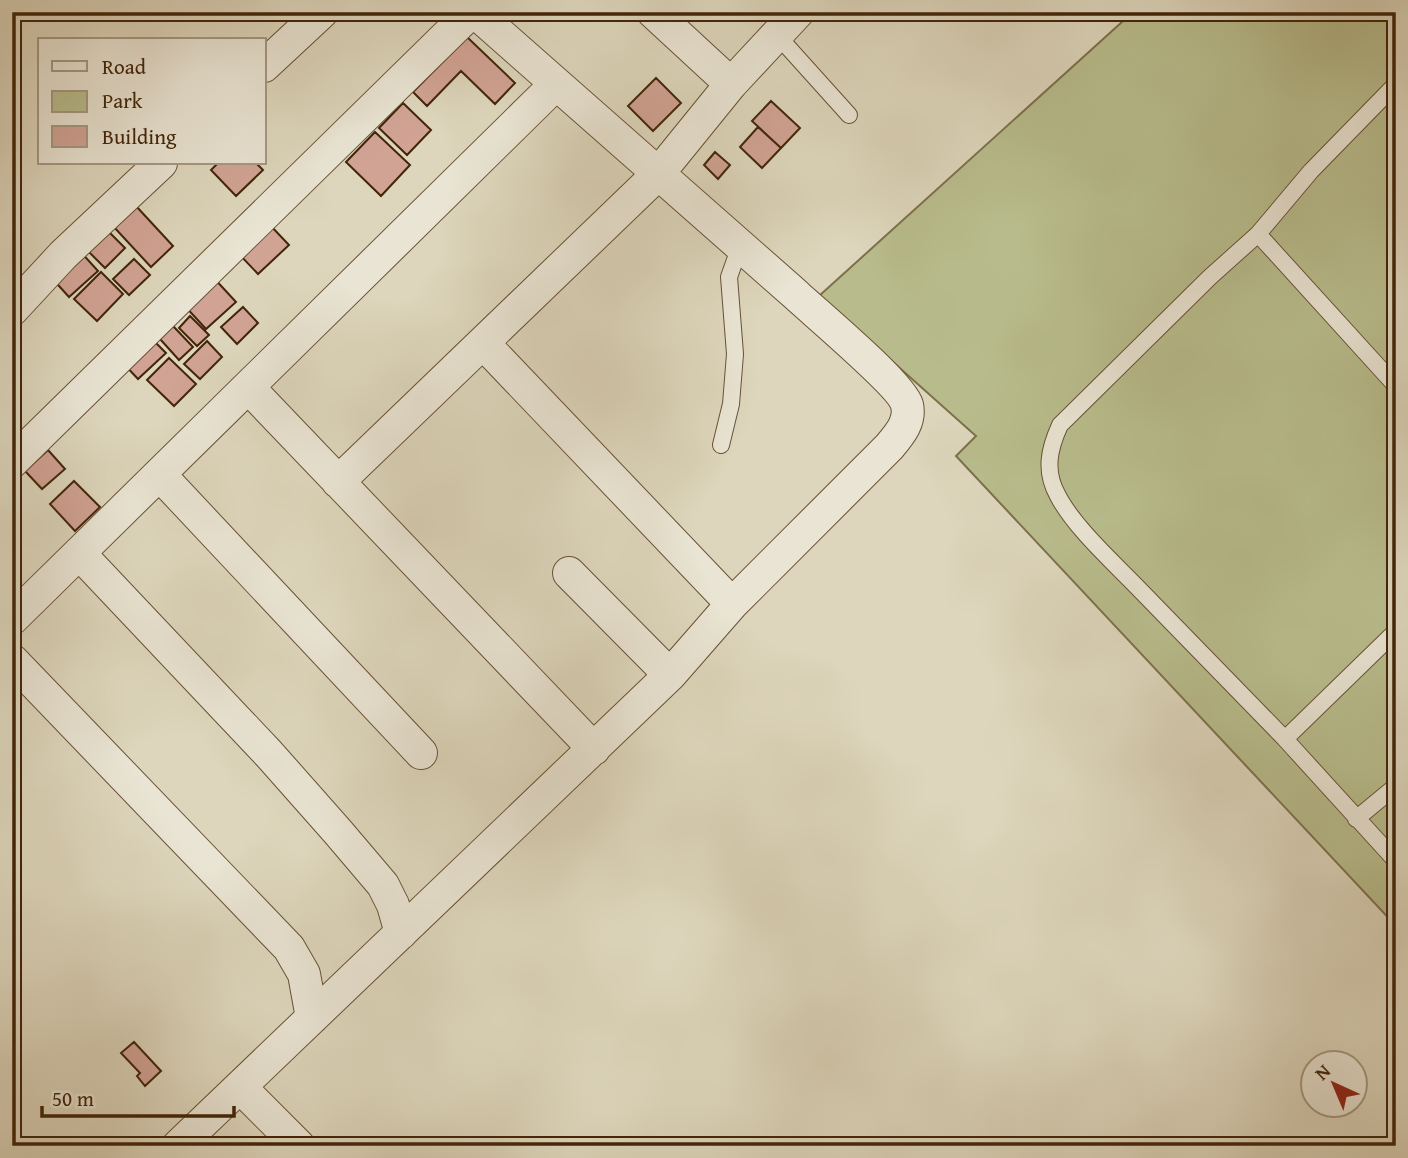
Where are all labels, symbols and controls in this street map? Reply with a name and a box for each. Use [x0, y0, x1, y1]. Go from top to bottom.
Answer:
legend [38, 38, 266, 164]
text: Road [102, 51, 147, 82]
text: Park [102, 85, 143, 116]
text: Building [102, 121, 177, 152]
north arrow [1300, 1050, 1370, 1120]
text: N [1308, 1057, 1337, 1086]
scale bar [42, 1074, 234, 1118]
text: 50 m [52, 1083, 94, 1114]

